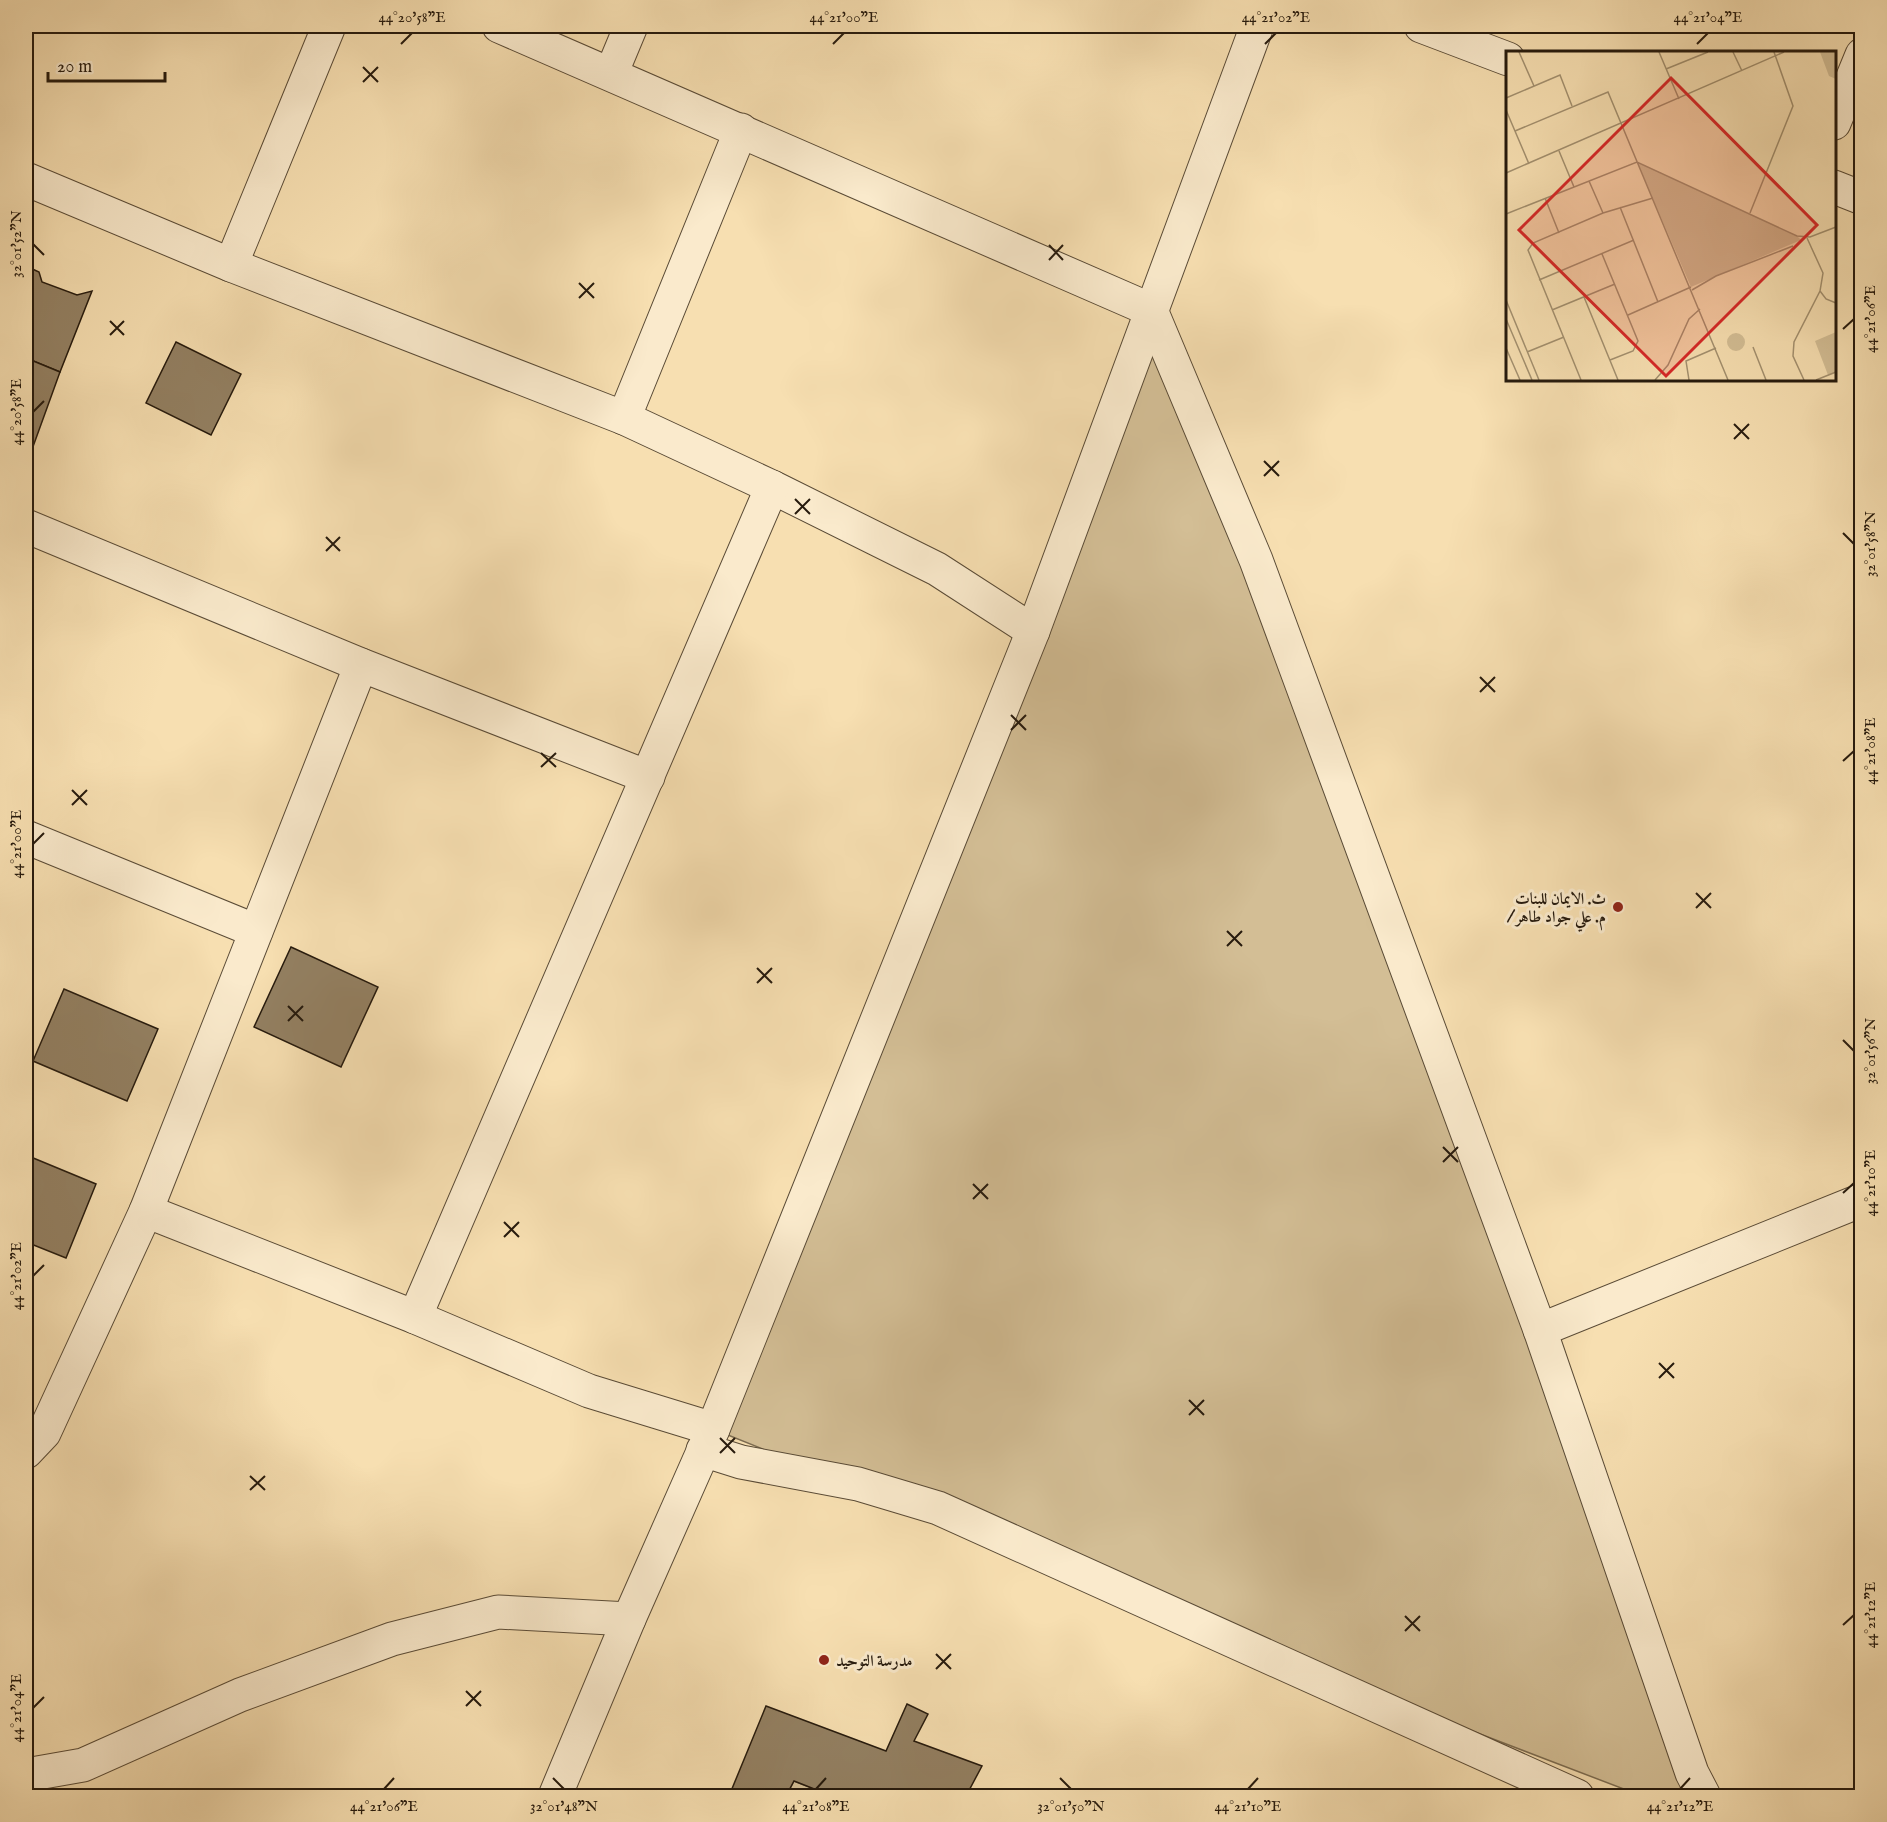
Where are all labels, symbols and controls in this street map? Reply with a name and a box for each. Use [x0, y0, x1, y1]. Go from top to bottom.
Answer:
text: 44°20'58"E [378, 8, 446, 27]
text: 44°21'00"E [810, 8, 878, 27]
text: 44°21'02"E [1242, 8, 1310, 27]
text: 44°21'04"E [1674, 8, 1742, 27]
scale bar [48, 45, 165, 83]
inset map [1506, 51, 1836, 381]
text: 20 m [57, 56, 92, 79]
text: 32°01'52"N [7, 210, 26, 278]
text: 44°21'06"E [1861, 285, 1880, 353]
text: 44°20'58"E [7, 378, 26, 446]
text: 32°01'58"N [1861, 511, 1880, 577]
text: 44°21'08"E [1861, 717, 1880, 785]
text: 44°21'00"E [7, 810, 26, 878]
place label: ث. الايمان للبنات / م. علي جواد طاهر [1506, 890, 1606, 932]
marker: ث. الايمان للبنات / م. علي جواد طاهر [1611, 900, 1625, 914]
text: 32°01'56"N [1861, 1018, 1880, 1084]
text: 44°21'10"E [1861, 1150, 1880, 1216]
text: 44°21'02"E [7, 1242, 26, 1310]
text: 44°21'12"E [1861, 1582, 1880, 1648]
place label: مدرسة التوحيد [836, 1652, 912, 1672]
marker: مدرسة التوحيد [817, 1653, 831, 1667]
text: 44°21'04"E [7, 1674, 26, 1742]
text: 44°21'06"E [350, 1797, 418, 1816]
text: 32°01'48"N [530, 1797, 598, 1816]
text: 44°21'08"E [782, 1797, 850, 1816]
text: 32°01'50"N [1037, 1797, 1105, 1816]
text: 44°21'10"E [1215, 1797, 1281, 1816]
text: 44°21'12"E [1647, 1797, 1713, 1816]

